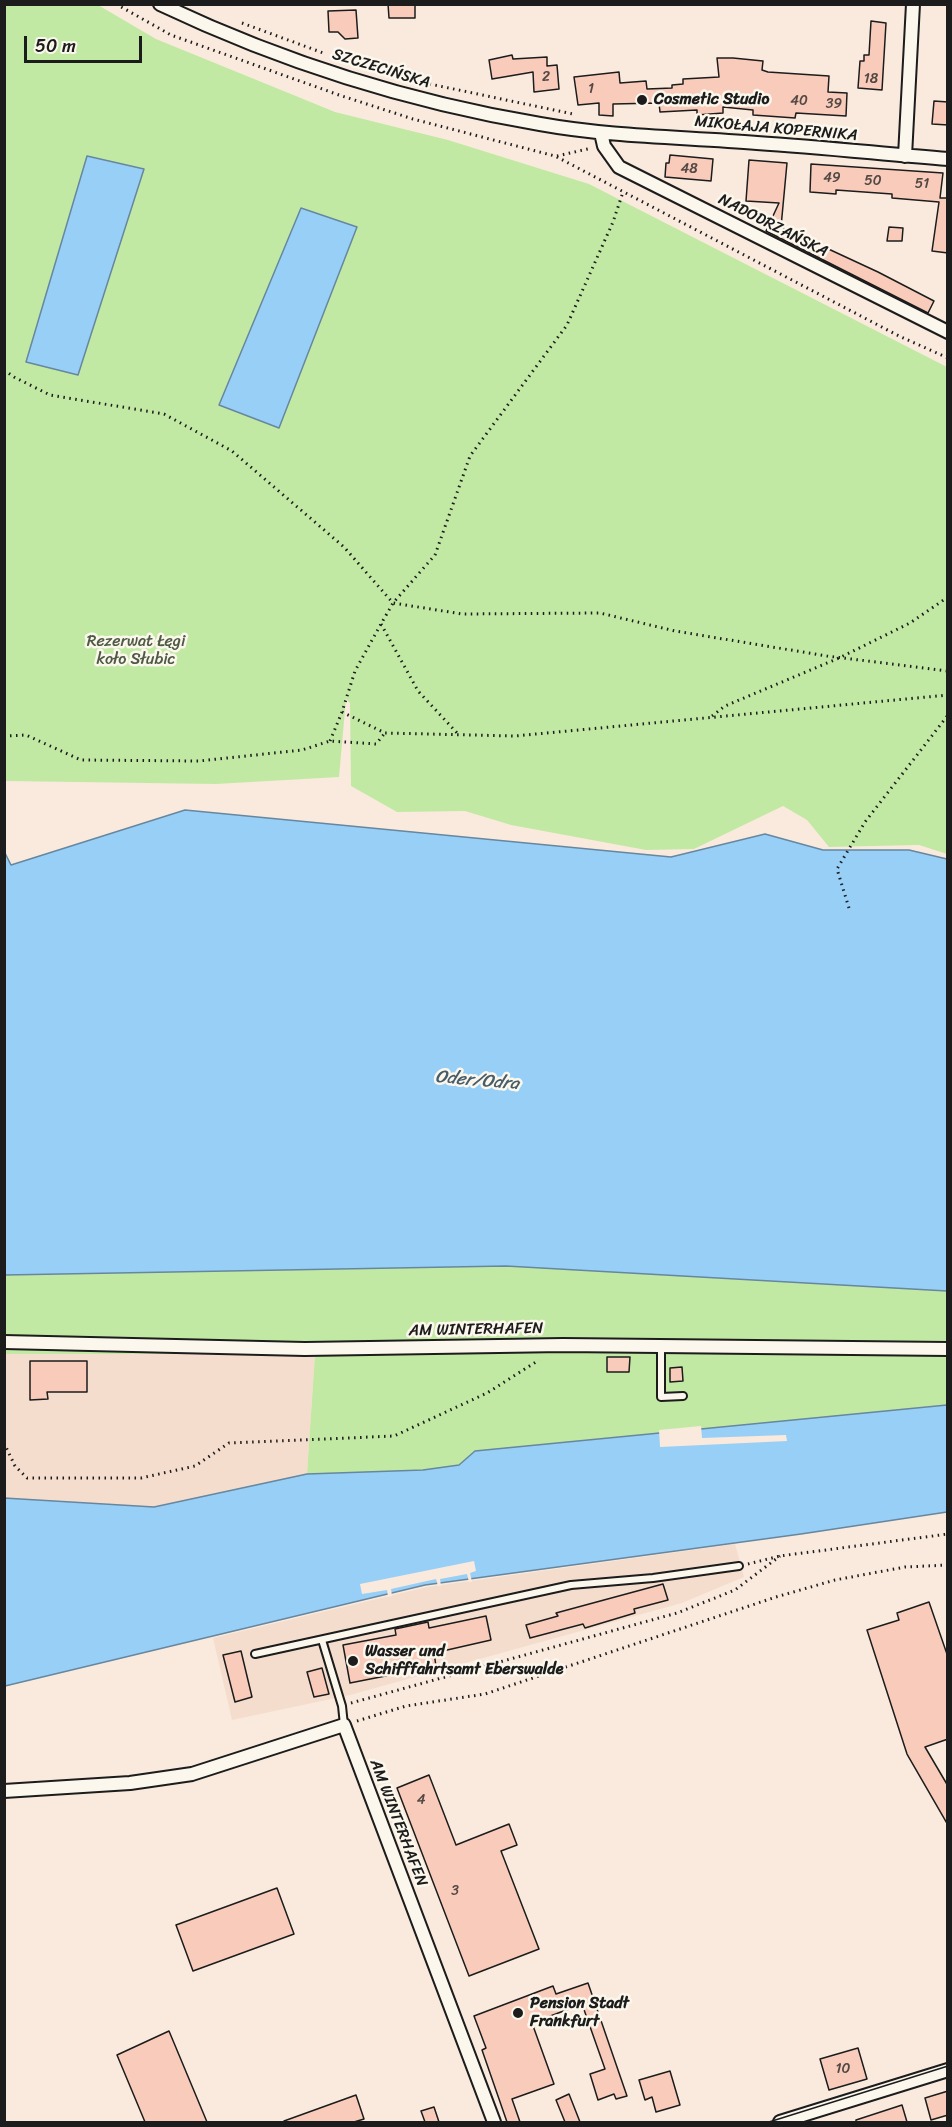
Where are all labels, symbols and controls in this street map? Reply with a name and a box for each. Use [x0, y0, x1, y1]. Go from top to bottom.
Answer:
scale bar [27, 24, 146, 62]
text: 50 m [35, 30, 76, 62]
street label: SZCZECIŃSKA [330, 45, 432, 93]
house number: 2 [542, 69, 550, 85]
house number: 18 [864, 71, 878, 87]
house number: 1 [588, 81, 594, 97]
place label: Cosmetic Studio [654, 90, 769, 110]
marker: Cosmetic Studio [635, 93, 649, 107]
house number: 40 [790, 93, 808, 109]
house number: 39 [826, 96, 842, 112]
street label: MIKOŁAJA KOPERNIKA [694, 112, 858, 146]
house number: 48 [680, 161, 698, 177]
house number: 49 [823, 170, 841, 186]
house number: 50 [864, 173, 882, 189]
house number: 51 [915, 176, 929, 192]
street label: NADODRZAŃSKA [715, 190, 831, 262]
park label: Rezerwat Łęgi koło Słubic [87, 632, 185, 670]
water label: Oder/Odra [434, 1067, 520, 1095]
street label: AM WINTERHAFEN [409, 1319, 543, 1341]
place label: Wasser und Schifffahrtsamt Eberswalde [365, 1642, 563, 1680]
marker: Wasser und Schifffahrtsamt Eberswalde [346, 1654, 360, 1668]
street label: AM WINTERHAFEN [365, 1757, 431, 1889]
house number: 4 [417, 1792, 425, 1808]
house number: 3 [451, 1883, 459, 1899]
place label: Pension Stadt Frankfurt [530, 1994, 629, 2032]
marker: Pension Stadt Frankfurt [511, 2006, 525, 2020]
house number: 10 [836, 2061, 850, 2077]

